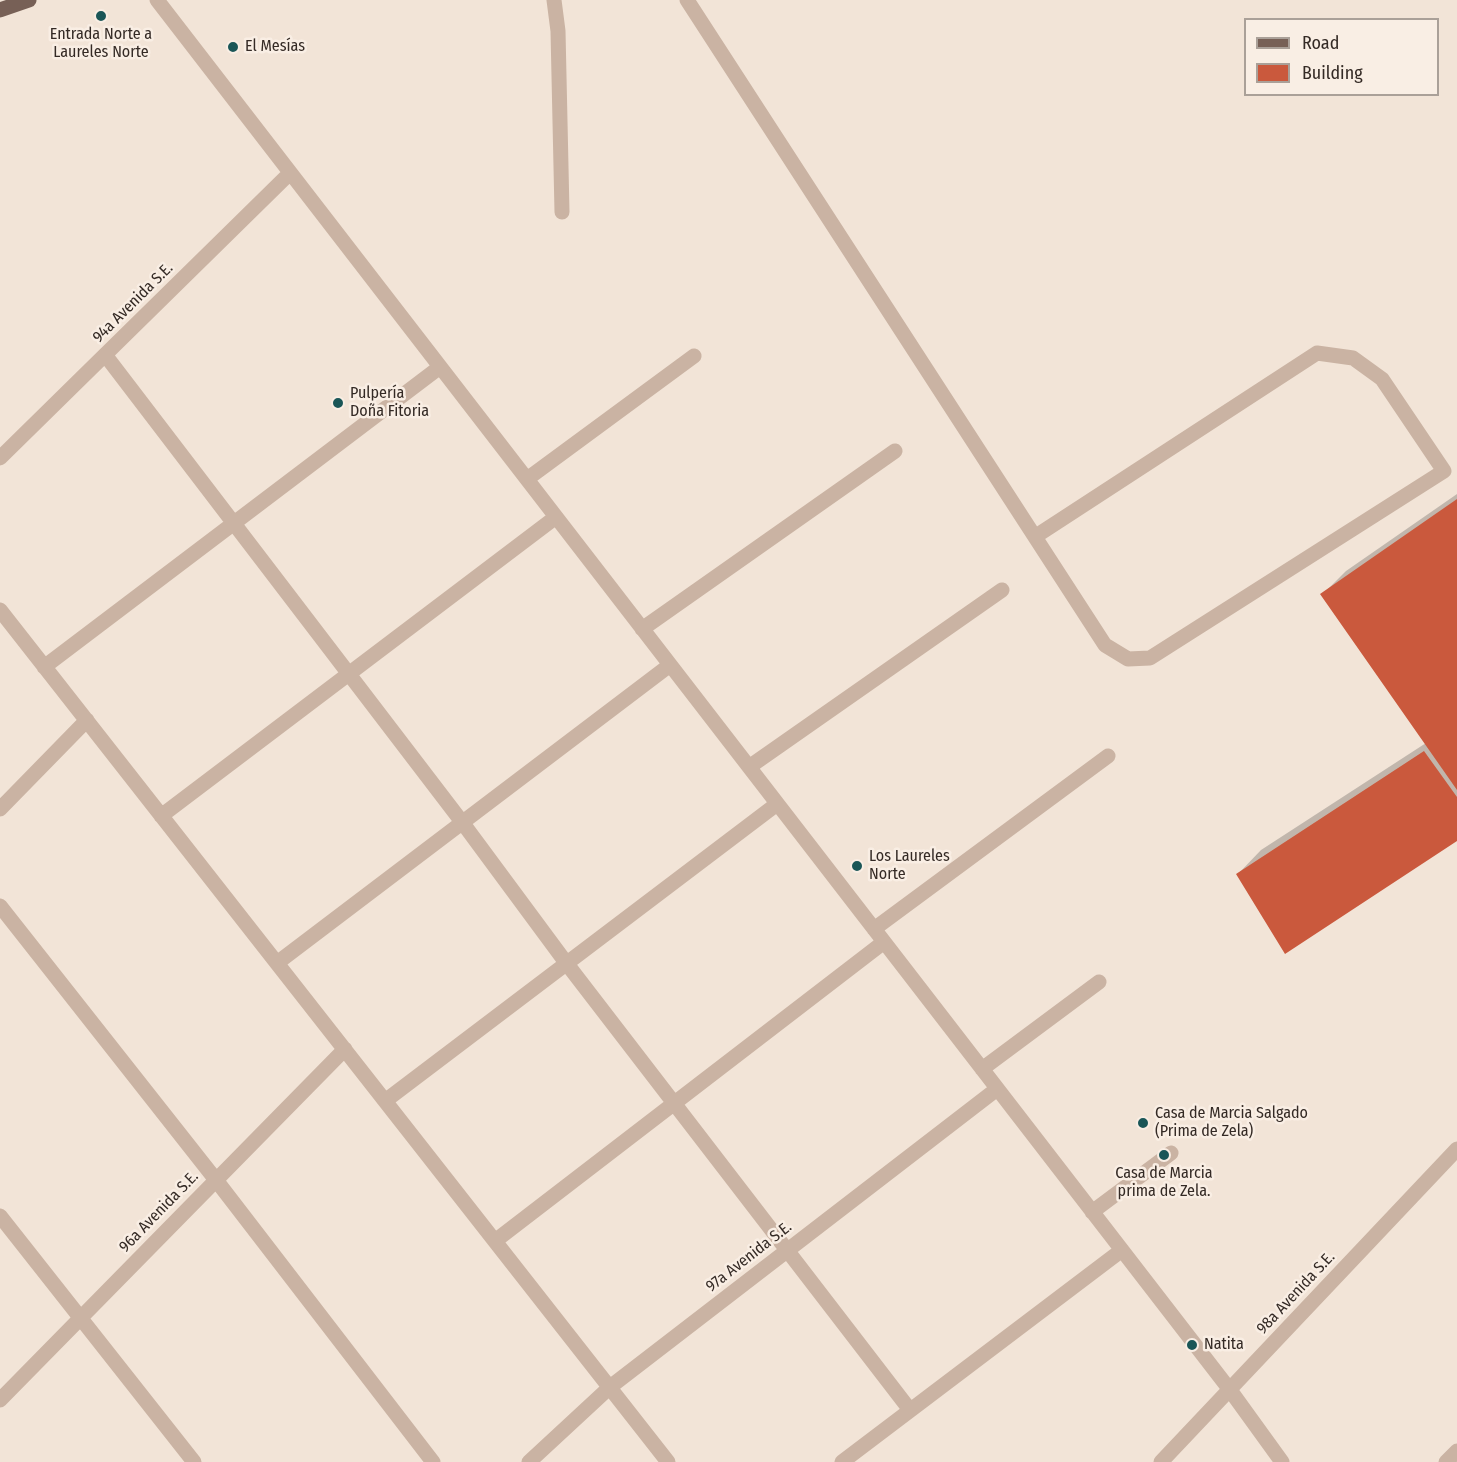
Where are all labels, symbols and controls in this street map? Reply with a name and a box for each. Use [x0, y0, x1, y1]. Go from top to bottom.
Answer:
marker: Entrada Norte a Laureles Norte [94, 9, 108, 23]
legend [1244, 18, 1439, 96]
place label: Entrada Norte a Laureles Norte [50, 25, 152, 63]
text: Road [1302, 32, 1339, 54]
place label: El Mesías [245, 37, 305, 57]
marker: El Mesías [226, 40, 240, 54]
text: Building [1302, 62, 1363, 84]
street label: 94a Avenida S.E. [89, 259, 177, 347]
place label: Pulpería Doña Fitoria [350, 384, 429, 422]
marker: Pulpería Doña Fitoria [331, 396, 345, 410]
place label: Los Laureles Norte [869, 847, 950, 885]
marker: Los Laureles Norte [850, 859, 864, 873]
place label: Casa de Marcia Salgado (Prima de Zela) [1155, 1104, 1308, 1142]
marker: Casa de Marcia Salgado (Prima de Zela) [1136, 1116, 1150, 1130]
marker: Casa de Marcia prima de Zela. [1157, 1148, 1171, 1162]
place label: Casa de Marcia prima de Zela. [1115, 1164, 1213, 1202]
street label: 96a Avenida S.E. [115, 1167, 203, 1257]
street label: 97a Avenida S.E. [702, 1218, 796, 1296]
street label: 98a Avenida S.E. [1253, 1248, 1339, 1338]
place label: Natita [1204, 1335, 1244, 1355]
marker: Natita [1185, 1338, 1199, 1352]

